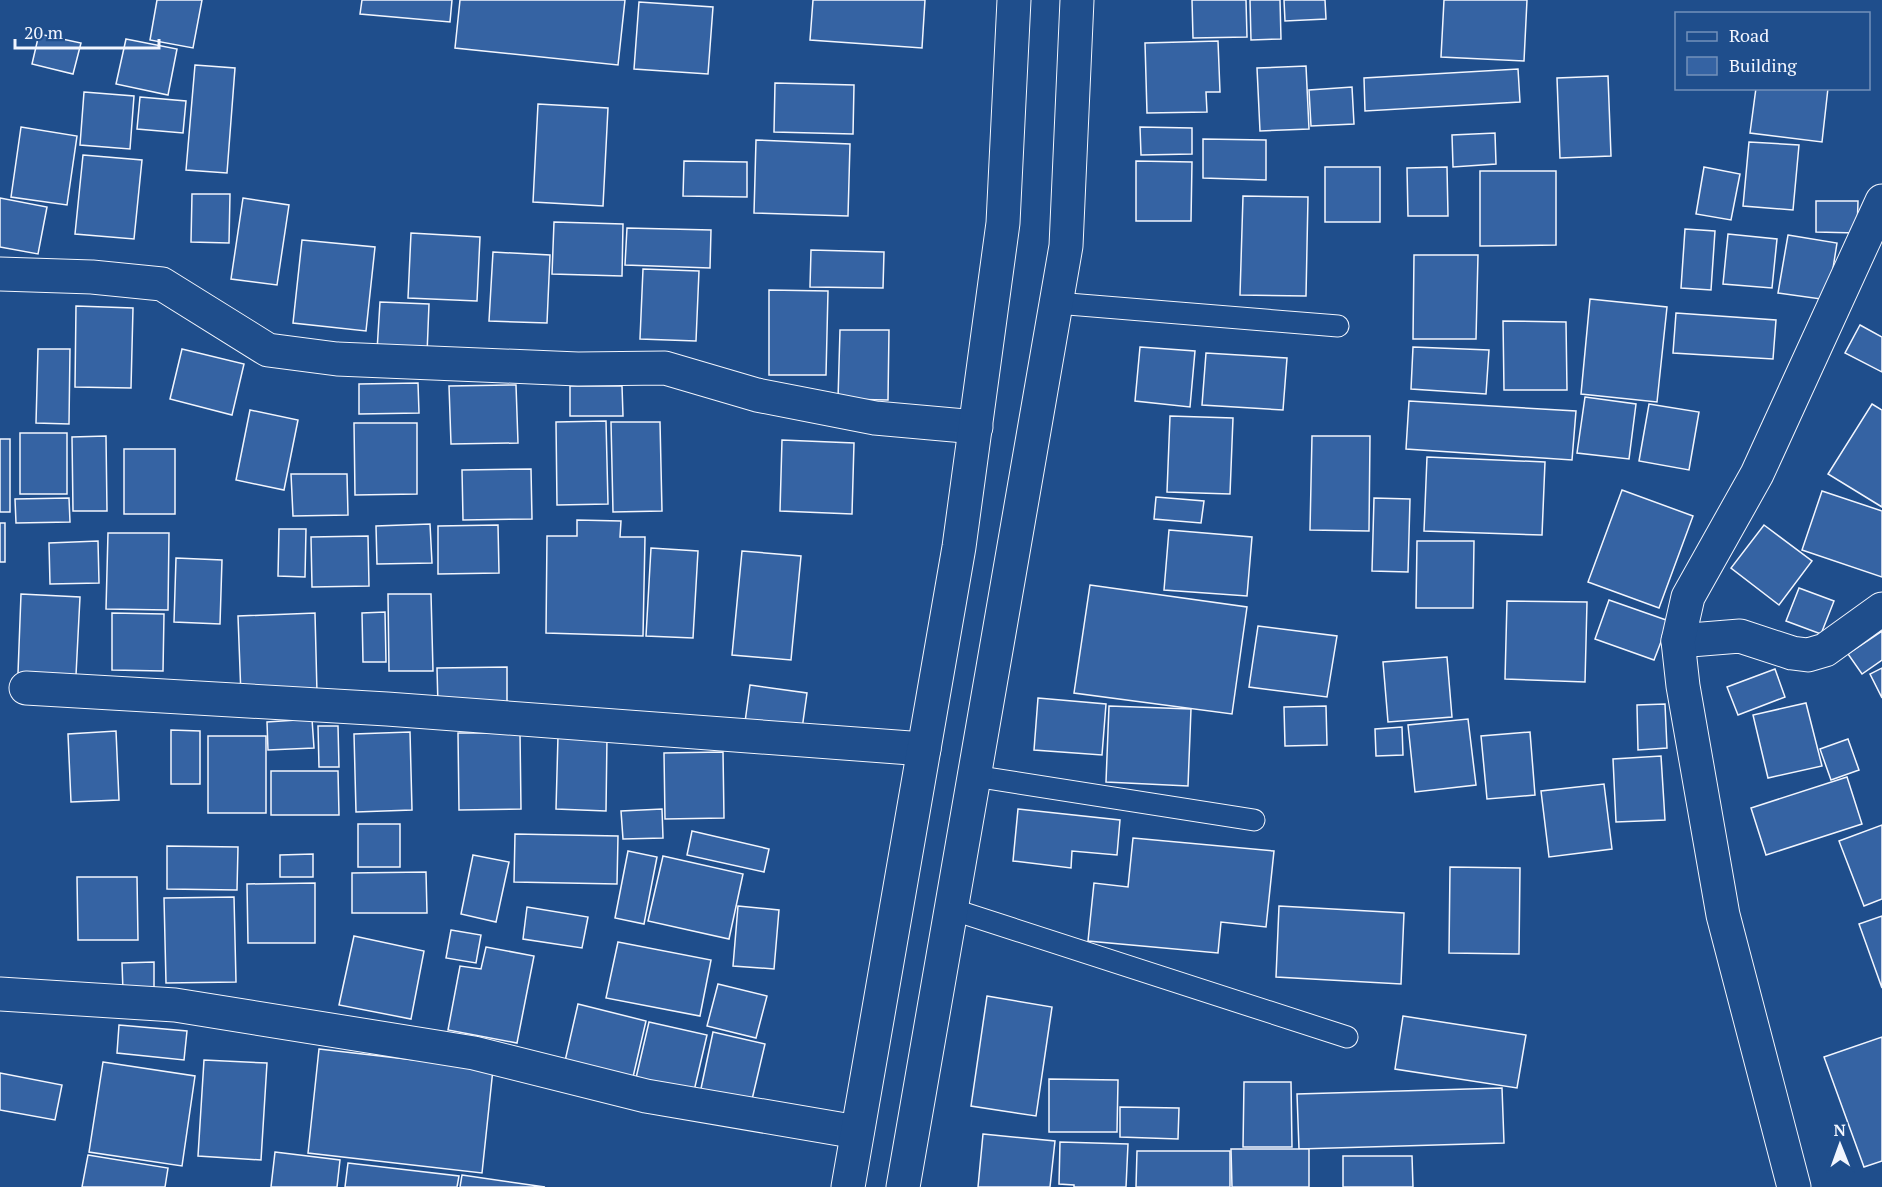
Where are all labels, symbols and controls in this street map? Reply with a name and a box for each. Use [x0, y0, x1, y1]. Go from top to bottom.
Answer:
scale bar [15, 12, 159, 50]
legend [1675, 12, 1870, 90]
text: 20 m [24, 20, 64, 44]
text: Road [1729, 23, 1769, 47]
text: Building [1729, 53, 1797, 77]
north arrow [1810, 1115, 1870, 1175]
text: N [1833, 1119, 1846, 1141]

